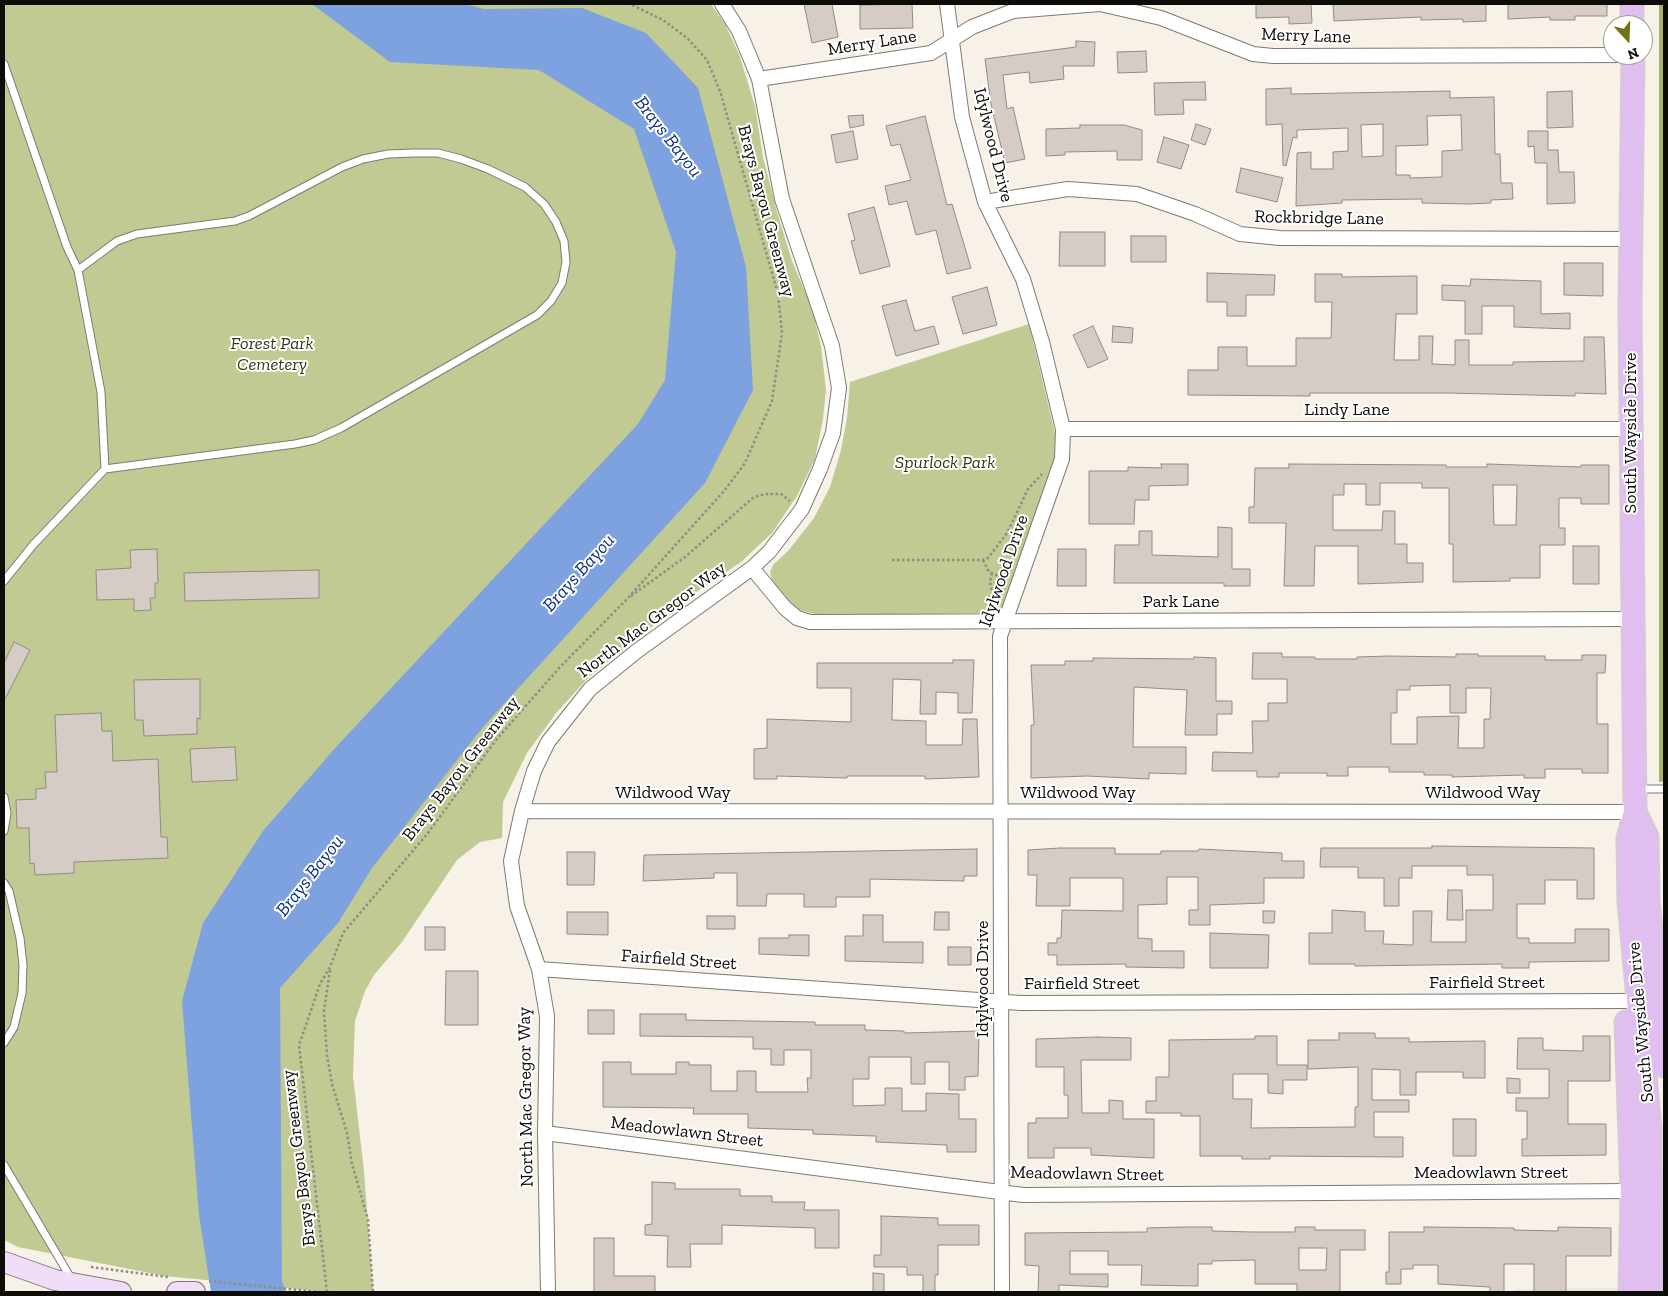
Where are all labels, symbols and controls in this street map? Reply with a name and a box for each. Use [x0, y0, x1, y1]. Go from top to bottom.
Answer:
north arrow [1603, 15, 1653, 65]
street label: Merry Lane [1261, 24, 1351, 48]
street label: Merry Lane [826, 25, 918, 61]
text: N [1625, 44, 1641, 63]
street label: Idylwood Drive [968, 86, 1018, 204]
water label: Brays Bayou [629, 92, 707, 182]
street label: Brays Bayou Greenway [733, 123, 799, 299]
street label: Rockbridge Lane [1254, 206, 1384, 230]
park label: Forest Park Cemetery [231, 333, 313, 376]
street label: South Wayside Drive [1620, 353, 1642, 513]
street label: Lindy Lane [1304, 399, 1390, 421]
park label: Spurlock Park [895, 452, 995, 474]
street label: Idylwood Drive [975, 512, 1033, 630]
water label: Brays Bayou [538, 529, 620, 617]
street label: North Mac Gregor Way [574, 557, 730, 683]
street label: Park Lane [1142, 591, 1220, 613]
street label: Brays Bayou Greenway [398, 692, 524, 846]
street label: Wildwood Way [615, 782, 731, 804]
street label: Wildwood Way [1020, 782, 1136, 804]
street label: Wildwood Way [1425, 782, 1541, 804]
water label: Brays Bayou [271, 831, 349, 921]
street label: Idylwood Drive [972, 920, 994, 1038]
street label: South Wayside Drive [1623, 941, 1659, 1103]
street label: Fairfield Street [620, 945, 738, 975]
street label: Fairfield Street [1429, 972, 1545, 994]
street label: Fairfield Street [1024, 973, 1140, 995]
street label: North Mac Gregor Way [514, 1007, 538, 1187]
street label: Brays Bayou Greenway [277, 1069, 321, 1247]
street label: Meadowlawn Street [609, 1112, 765, 1152]
street label: Meadowlawn Street [1010, 1162, 1164, 1186]
street label: Meadowlawn Street [1414, 1162, 1568, 1184]

